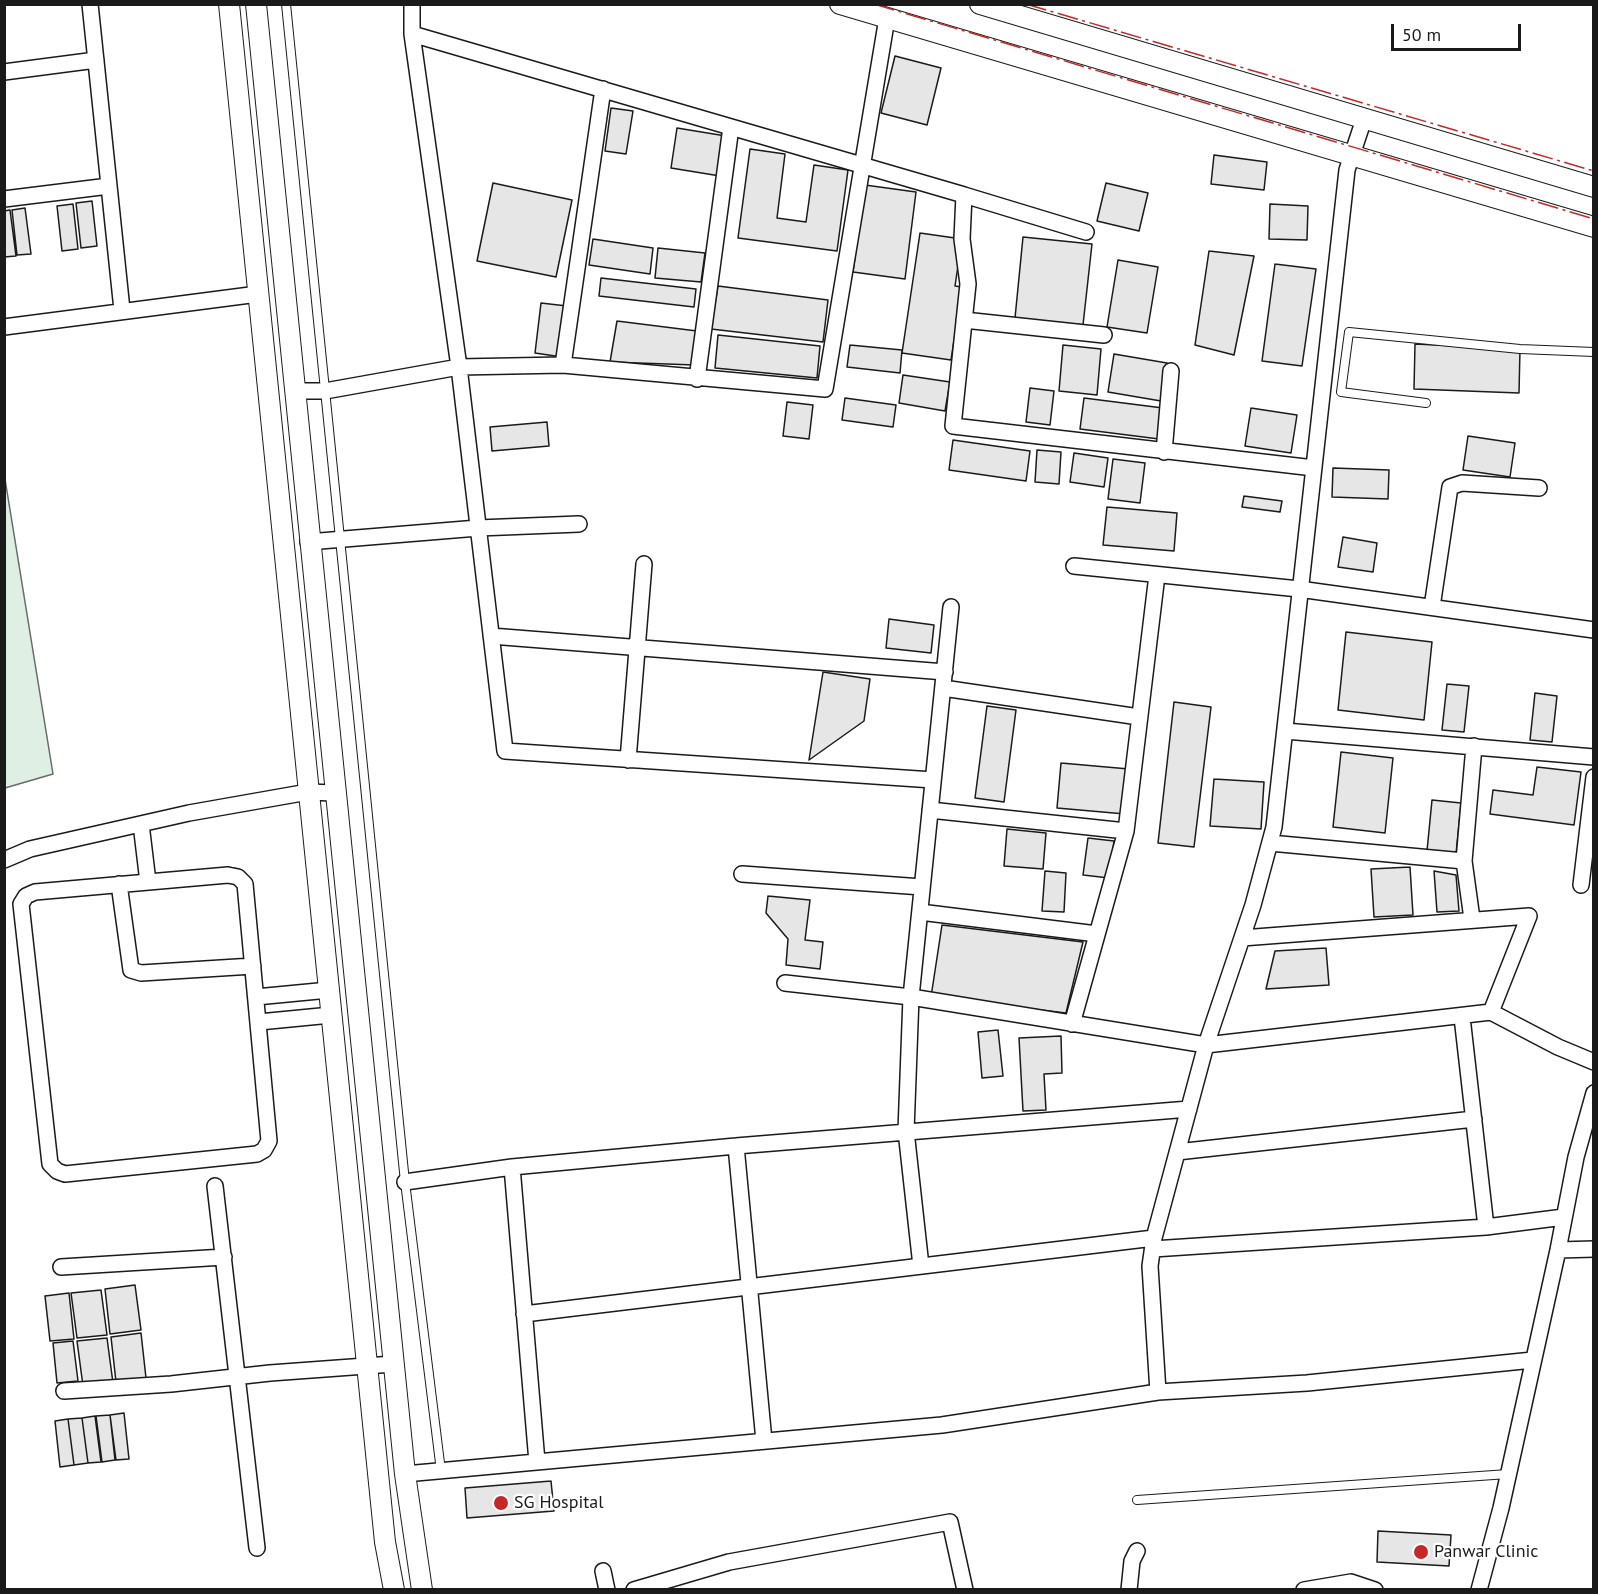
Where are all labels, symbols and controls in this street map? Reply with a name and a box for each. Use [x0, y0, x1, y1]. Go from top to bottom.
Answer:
scale bar [1394, 12, 1524, 50]
text: 50 m [1402, 23, 1441, 46]
place label: SG Hospital [514, 1492, 604, 1514]
marker: SG Hospital [492, 1494, 510, 1512]
place label: Panwar Clinic [1434, 1541, 1538, 1563]
marker: Panwar Clinic [1412, 1543, 1430, 1561]

